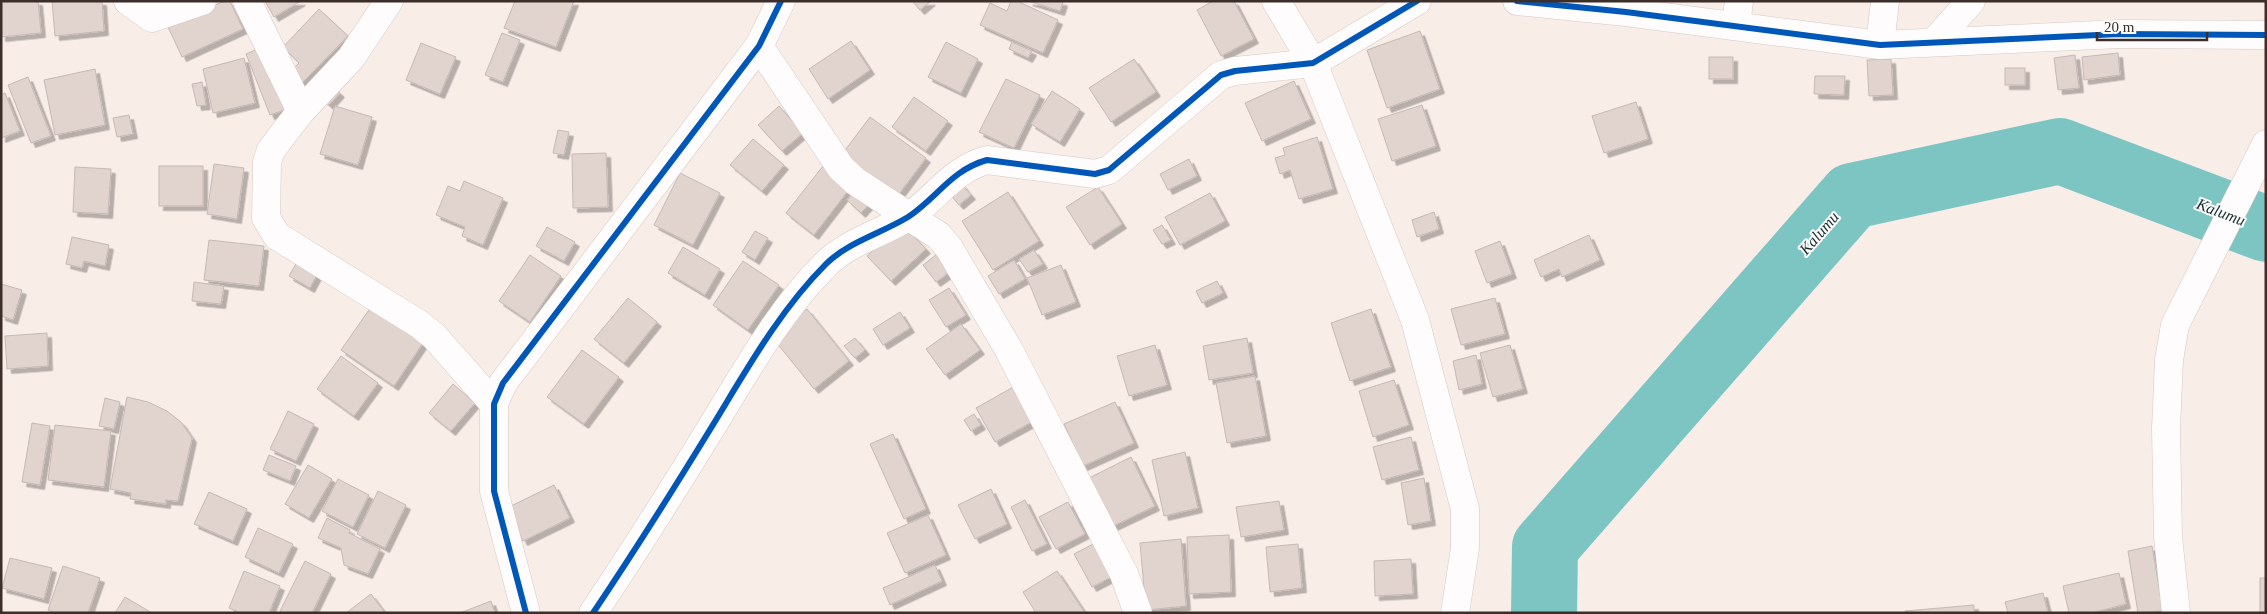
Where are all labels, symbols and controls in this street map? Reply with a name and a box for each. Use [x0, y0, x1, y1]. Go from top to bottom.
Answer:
scale bar [2097, 10, 2207, 42]
text: 20 m [2104, 19, 2135, 35]
water label: Kalumu [2193, 195, 2248, 229]
water label: Kalumu [1795, 208, 1842, 258]

